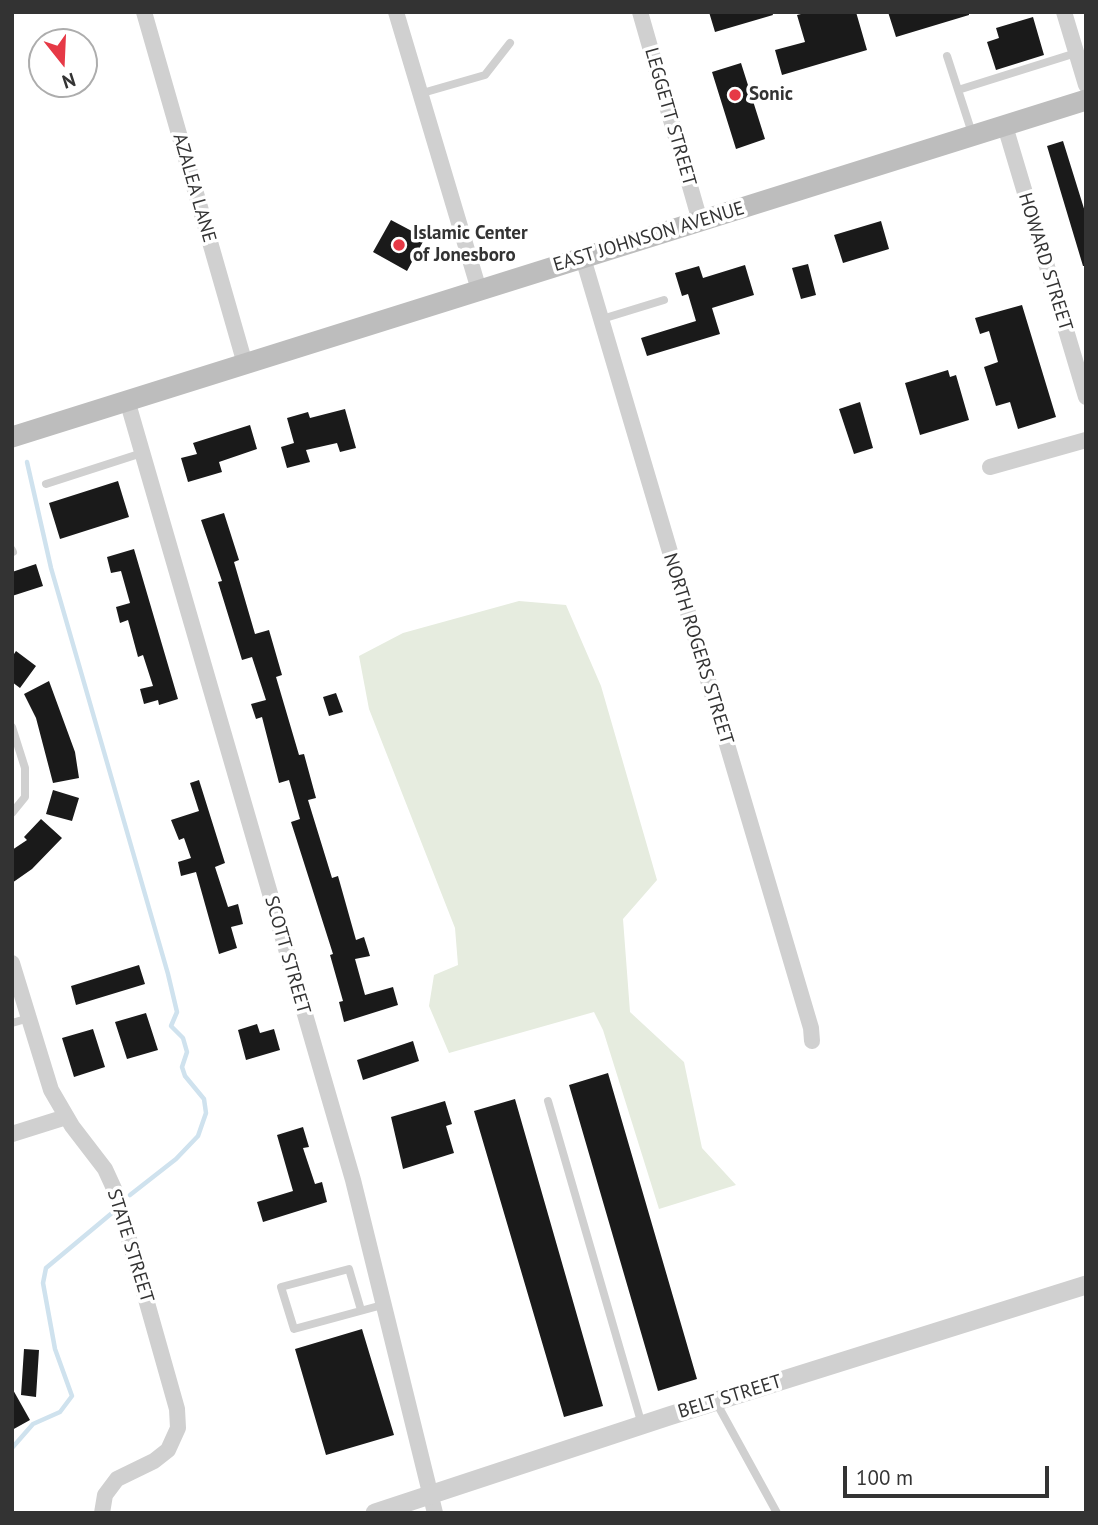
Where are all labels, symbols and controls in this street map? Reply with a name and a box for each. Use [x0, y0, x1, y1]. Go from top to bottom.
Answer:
north arrow [28, 28, 98, 98]
street label: LEGGETT STREET [639, 45, 701, 189]
text: N [59, 68, 79, 94]
place label: Sonic [749, 84, 793, 106]
marker: Sonic [727, 87, 743, 103]
street label: AZALEA LANE [168, 131, 220, 245]
street label: HOWARD STREET [1013, 190, 1077, 334]
street label: EAST JOHNSON AVENUE [551, 197, 747, 277]
place label: Islamic Center of Jonesboro [413, 223, 528, 267]
marker: Islamic Center of Jonesboro [391, 237, 407, 253]
street label: NORTH ROGERS STREET [658, 551, 738, 747]
street label: SCOTT STREET [259, 893, 315, 1017]
street label: STATE STREET [102, 1186, 158, 1306]
street label: BELT STREET [675, 1370, 785, 1424]
scale bar [846, 1452, 1052, 1496]
text: 100 m [856, 1464, 913, 1491]

